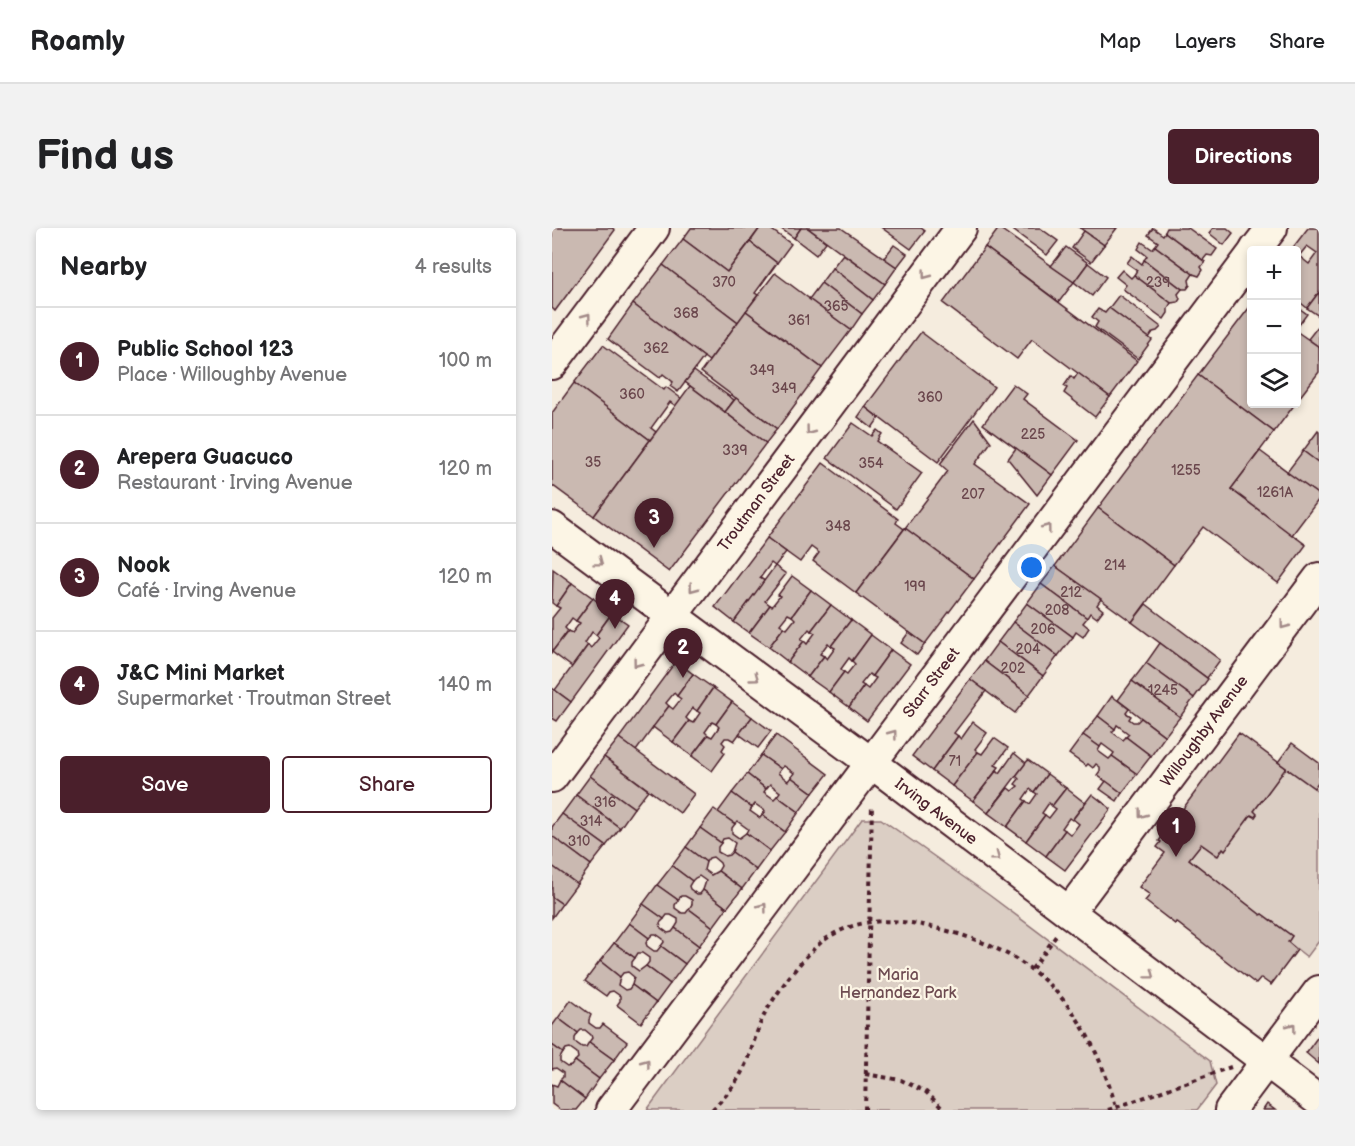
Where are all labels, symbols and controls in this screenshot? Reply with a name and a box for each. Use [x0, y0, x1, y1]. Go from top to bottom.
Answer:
text: Roamly [30, 25, 125, 58]
text: Map [1099, 29, 1141, 54]
text: Layers [1174, 29, 1236, 54]
text: Share [1269, 29, 1325, 54]
button: Directions [1168, 129, 1319, 184]
text: Find us [36, 131, 174, 182]
map controls [1247, 246, 1301, 408]
button: + [1247, 246, 1301, 300]
text: Nearby [60, 252, 147, 283]
text: 4 results [414, 255, 492, 279]
one-way arrow [923, 268, 934, 279]
house number: 370 [712, 274, 736, 291]
house number: 239 [1146, 274, 1170, 291]
house number: 365 [823, 298, 849, 315]
button: − [1247, 300, 1301, 354]
house number: 368 [673, 305, 699, 322]
house number: 361 [788, 312, 810, 329]
one-way arrow [580, 313, 591, 324]
text: Public School 123 [117, 336, 294, 363]
house number: 362 [643, 340, 669, 357]
text: 1 [75, 349, 84, 373]
text: 100 m [439, 349, 492, 373]
button: layers [1247, 354, 1301, 408]
house number: 349 [749, 362, 775, 379]
text: Place · Willoughby Avenue [117, 363, 347, 387]
house number: 349 [771, 380, 797, 397]
house number: 360 [619, 386, 645, 403]
house number: 360 [917, 389, 943, 406]
one-way arrow [806, 425, 817, 436]
house number: 225 [1021, 426, 1045, 443]
house number: 339 [722, 442, 748, 459]
text: Arepera Guacuco [117, 444, 293, 471]
street label: Troutman Street [714, 450, 799, 555]
house number: 35 [585, 454, 601, 471]
house number: 354 [858, 455, 884, 472]
text: 2 [74, 457, 85, 481]
text: 120 m [439, 457, 492, 481]
house number: 1255 [1171, 462, 1201, 479]
text: Restaurant · Irving Avenue [117, 471, 353, 495]
house number: 1261A [1257, 484, 1294, 501]
house number: 207 [961, 486, 985, 503]
pin: 3 [634, 498, 674, 548]
house number: 348 [825, 518, 851, 535]
one-way arrow [1040, 523, 1051, 534]
text: Nook [117, 552, 170, 579]
your location [1017, 553, 1046, 582]
one-way arrow [592, 555, 603, 566]
house number: 214 [1104, 557, 1126, 574]
text: 3 [74, 565, 85, 589]
text: 120 m [439, 565, 492, 589]
house number: 199 [904, 578, 926, 595]
text: Café · Irving Avenue [117, 579, 296, 603]
pin: 4 [596, 580, 634, 629]
one-way arrow [690, 581, 701, 592]
house number: 212 [1060, 584, 1083, 601]
house number: 208 [1045, 602, 1069, 619]
one-way arrow [1280, 618, 1291, 629]
house number: 206 [1030, 621, 1056, 638]
pin: 2 [664, 628, 702, 678]
house number: 204 [1015, 641, 1041, 658]
street label: Starr Street [899, 644, 964, 722]
one-way arrow [633, 657, 644, 668]
text: J&C Mini Market [117, 660, 285, 687]
house number: 202 [1001, 660, 1026, 677]
one-way arrow [749, 671, 760, 682]
street label: Willoughby Avenue [1157, 671, 1252, 790]
text: 4 [74, 673, 85, 697]
text: 140 m [438, 673, 492, 697]
house number: 1245 [1148, 682, 1178, 699]
text: Supermarket · Troutman Street [117, 687, 391, 711]
one-way arrow [885, 730, 896, 741]
house number: 71 [949, 753, 961, 770]
button: Save [60, 756, 270, 813]
button: Share [282, 756, 492, 813]
street label: Irving Avenue [891, 774, 981, 849]
house number: 316 [594, 794, 617, 811]
one-way arrow [1138, 808, 1149, 819]
pin: 1 [1156, 808, 1196, 857]
house number: 314 [580, 813, 603, 830]
house number: 310 [568, 833, 590, 850]
one-way arrow [990, 850, 1001, 861]
one-way arrow [756, 903, 767, 914]
park label: Maria Hernandez Park [840, 966, 957, 1003]
one-way arrow [1145, 968, 1156, 979]
one-way arrow [1285, 1022, 1296, 1033]
one-way arrow [639, 1059, 650, 1070]

